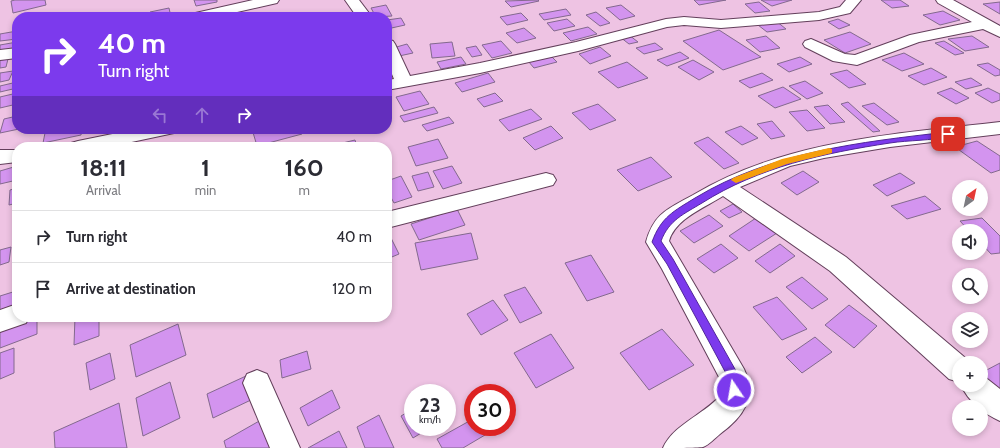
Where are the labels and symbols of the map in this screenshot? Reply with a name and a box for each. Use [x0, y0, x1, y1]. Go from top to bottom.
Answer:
pin [931, 117, 965, 151]
north arrow [952, 180, 988, 216]
position arrow [713, 369, 755, 411]
speed limit sign: 30 [464, 384, 516, 436]

